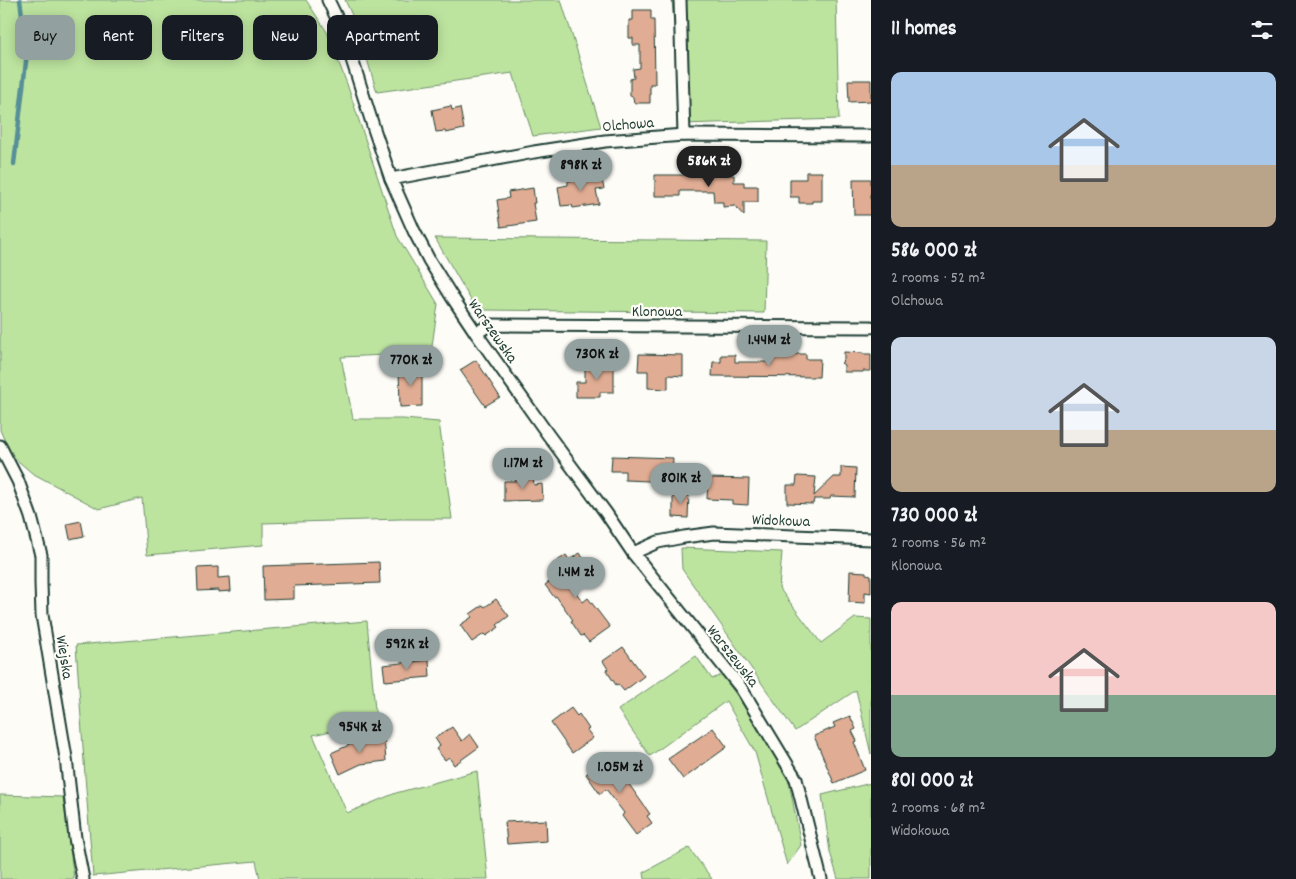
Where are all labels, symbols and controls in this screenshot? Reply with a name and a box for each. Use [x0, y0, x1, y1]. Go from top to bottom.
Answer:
chip: Buy [15, 15, 75, 60]
chip: Rent [85, 15, 152, 60]
chip: Filters [162, 15, 243, 60]
chip: New [253, 15, 317, 60]
chip: Apartment [327, 15, 438, 60]
text: 11 homes [891, 15, 956, 45]
icon: filters [1248, 16, 1276, 44]
icon: home [1039, 105, 1129, 195]
street label: Olchowa [601, 112, 655, 139]
pin: 586K zł [663, 146, 755, 188]
pin: 898K zł [535, 150, 627, 192]
text: 586K zł [688, 150, 730, 173]
text: 898K zł [560, 154, 602, 177]
text: 586 000 zł [891, 237, 977, 267]
text: 2 rooms · 52 m² [891, 267, 985, 290]
text: Olchowa [891, 290, 943, 313]
street label: Warszewska [461, 295, 523, 369]
street label: Klonowa [632, 301, 683, 324]
pin: 1.44M zł [717, 324, 821, 367]
text: 1.44M zł [748, 329, 790, 352]
pin: 730K zł [551, 338, 643, 381]
text: 730K zł [575, 343, 619, 366]
pin: 770K zł [365, 344, 457, 387]
text: 770K zł [390, 349, 432, 372]
icon: home [1039, 370, 1129, 460]
pin: 1.17M zł [471, 448, 575, 490]
text: 1.17M zł [504, 452, 542, 475]
pin: 801K zł [635, 462, 727, 505]
text: 801K zł [661, 467, 701, 490]
text: 730 000 zł [891, 502, 977, 532]
street label: Widokowa [751, 509, 811, 534]
text: 2 rooms · 56 m² [891, 532, 986, 555]
text: Klonowa [891, 555, 942, 578]
pin: 1.4M zł [530, 556, 622, 599]
text: 1.4M zł [558, 561, 594, 584]
street label: Warszewska [700, 620, 764, 693]
pin: 592K zł [361, 628, 453, 671]
text: 592K zł [386, 633, 428, 656]
street label: Wiejska [49, 634, 78, 681]
icon: home [1039, 635, 1129, 725]
pin: 954K zł [314, 712, 406, 754]
text: 954K zł [339, 716, 381, 739]
pin: 1.05M zł [568, 752, 672, 794]
text: 1.05M zł [597, 756, 643, 779]
text: 801 000 zł [891, 767, 973, 797]
text: 2 rooms · 68 m² [891, 797, 985, 820]
text: Widokowa [891, 820, 949, 843]

